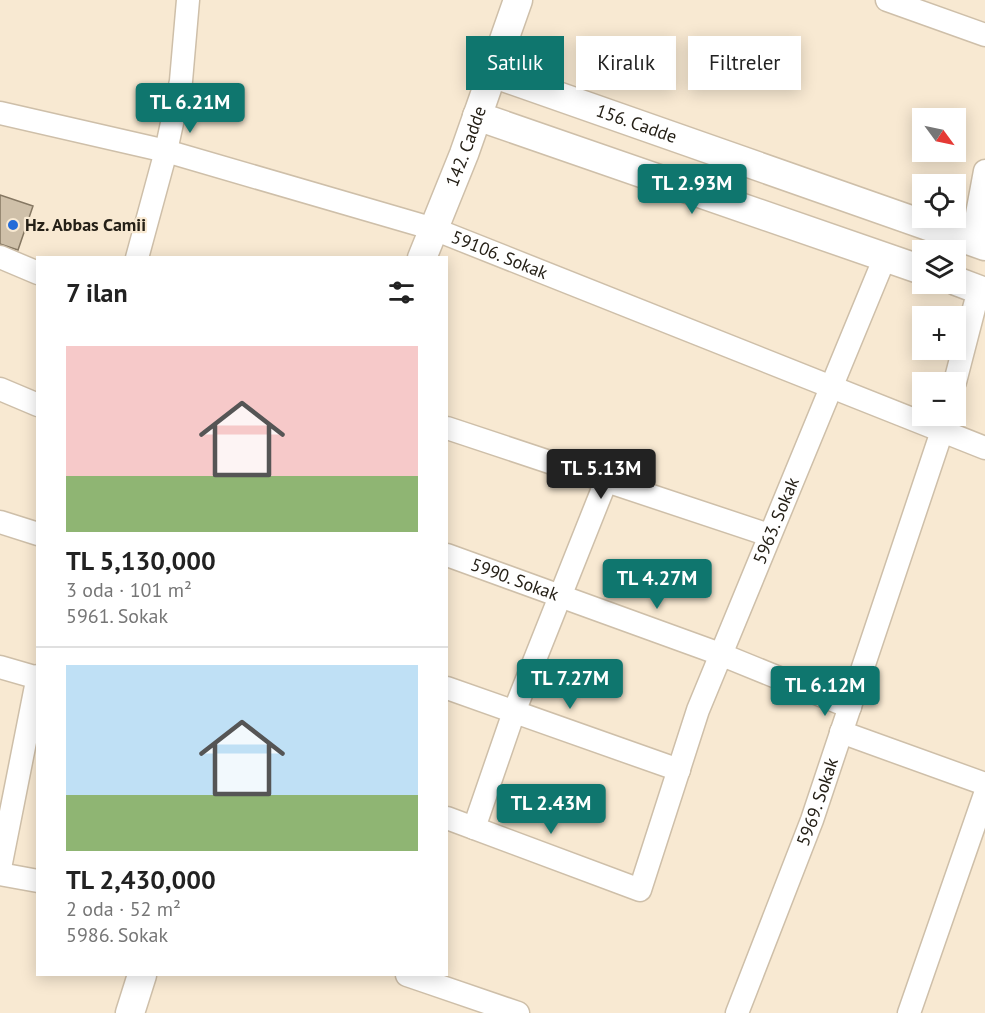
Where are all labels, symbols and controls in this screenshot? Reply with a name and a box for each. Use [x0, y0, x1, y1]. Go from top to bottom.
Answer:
chip: Satılık [466, 36, 564, 90]
chip: Kiralık [576, 36, 676, 90]
chip: Filtreler [688, 36, 801, 90]
pin: TL 6.21M [128, 83, 252, 134]
text: TL 6.21M [150, 89, 230, 115]
street label: 156. Cadde [593, 98, 680, 148]
street label: 142. Cadde [440, 103, 491, 190]
north arrow [912, 108, 966, 162]
map controls [912, 108, 966, 426]
pin: TL 2.93M [630, 164, 754, 215]
text: TL 2.93M [652, 170, 732, 196]
button: locate [912, 174, 966, 228]
place label: Hz. Abbas Camii [25, 213, 146, 236]
marker: Hz. Abbas Camii [6, 218, 20, 232]
street label: 59106. Sokak [448, 225, 552, 284]
button: layers [912, 240, 966, 294]
text: 7 ilan [66, 276, 128, 309]
icon: filters [385, 276, 418, 309]
button: + [912, 306, 966, 360]
button: − [912, 372, 966, 426]
icon: home [188, 385, 296, 493]
pin: TL 5.13M [539, 449, 663, 500]
text: TL 5.13M [561, 455, 641, 481]
street label: 5963. Sokak [748, 473, 804, 567]
text: TL 5,130,000 [66, 544, 216, 577]
street label: 5990. Sokak [468, 553, 562, 606]
pin: TL 4.27M [595, 559, 719, 610]
text: TL 4.27M [617, 565, 697, 591]
text: 3 oda · 101 m² [66, 577, 192, 603]
text: 5961. Sokak [66, 603, 168, 629]
pin: TL 7.27M [508, 659, 632, 710]
text: TL 7.27M [531, 665, 609, 691]
pin: TL 6.12M [763, 666, 887, 717]
text: TL 6.12M [785, 672, 865, 698]
icon: home [188, 704, 296, 812]
street label: 5969. Sokak [791, 754, 843, 849]
pin: TL 2.43M [489, 784, 613, 835]
text: TL 2.43M [511, 790, 591, 816]
text: TL 2,430,000 [66, 863, 216, 896]
text: 2 oda · 52 m² [66, 896, 181, 922]
text: 5986. Sokak [66, 922, 168, 948]

